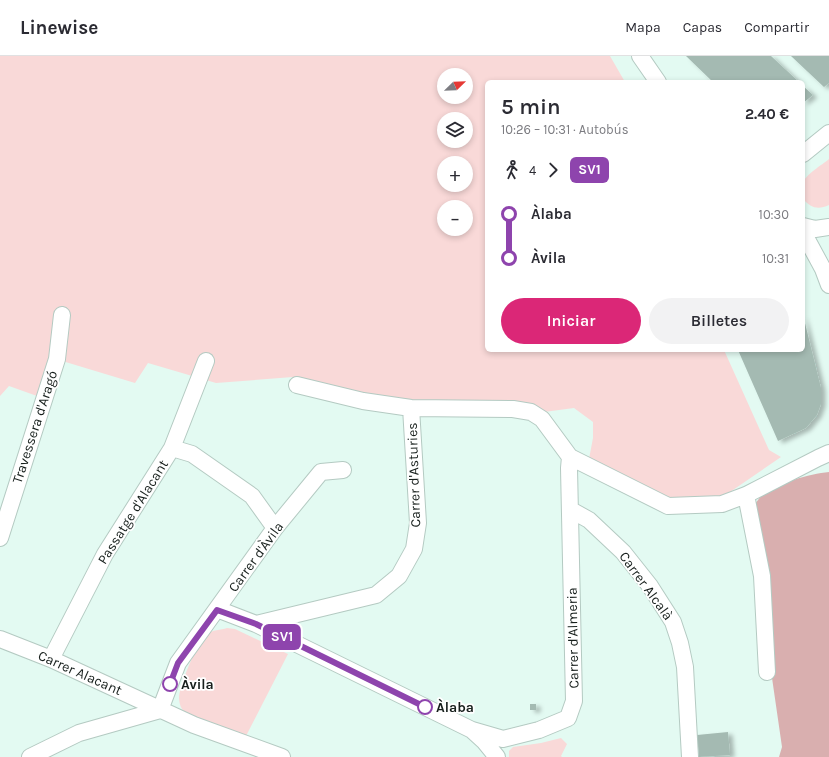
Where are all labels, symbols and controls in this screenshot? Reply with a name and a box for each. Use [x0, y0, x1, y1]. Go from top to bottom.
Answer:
text: Linewise [20, 17, 98, 39]
text: Mapa [625, 19, 661, 36]
text: Capas [683, 19, 722, 36]
text: Compartir [744, 19, 809, 36]
north arrow [437, 68, 473, 104]
map controls [437, 68, 473, 236]
text: 5 min [501, 94, 561, 120]
text: 2.40 € [745, 105, 789, 123]
button: layers [437, 112, 473, 148]
text: 10:26 – 10:31 · Autobús [501, 122, 629, 137]
button: + [437, 156, 473, 192]
icon: walk [501, 159, 523, 181]
icon: forward [542, 159, 564, 181]
text: SV1 [578, 161, 601, 178]
text: 4 [529, 163, 536, 178]
button: − [437, 200, 473, 236]
text: Àlaba [531, 205, 572, 223]
text: 10:30 [759, 207, 789, 222]
text: Àvila [531, 249, 566, 267]
text: 10:31 [762, 251, 789, 266]
button: Iniciar [501, 298, 641, 344]
button: Billetes [649, 298, 789, 344]
street label: Travessera d'Aragó [9, 368, 61, 486]
street label: Carrer d'Asturies [404, 422, 424, 528]
street label: Passatge d'Alacant [94, 457, 172, 567]
street label: Carrer d'Àvila [224, 518, 287, 595]
street label: Carrer Alcalà [615, 548, 677, 624]
street label: Carrer d'Almeria [564, 587, 582, 689]
line badge: SV1 [259, 624, 305, 650]
text: SV1 [271, 628, 293, 645]
street label: Carrer Alacant [35, 647, 125, 699]
place label: Àvila [181, 675, 214, 693]
marker: Àvila [162, 676, 178, 692]
place label: Àlaba [436, 698, 474, 716]
marker: Àlaba [417, 699, 433, 715]

